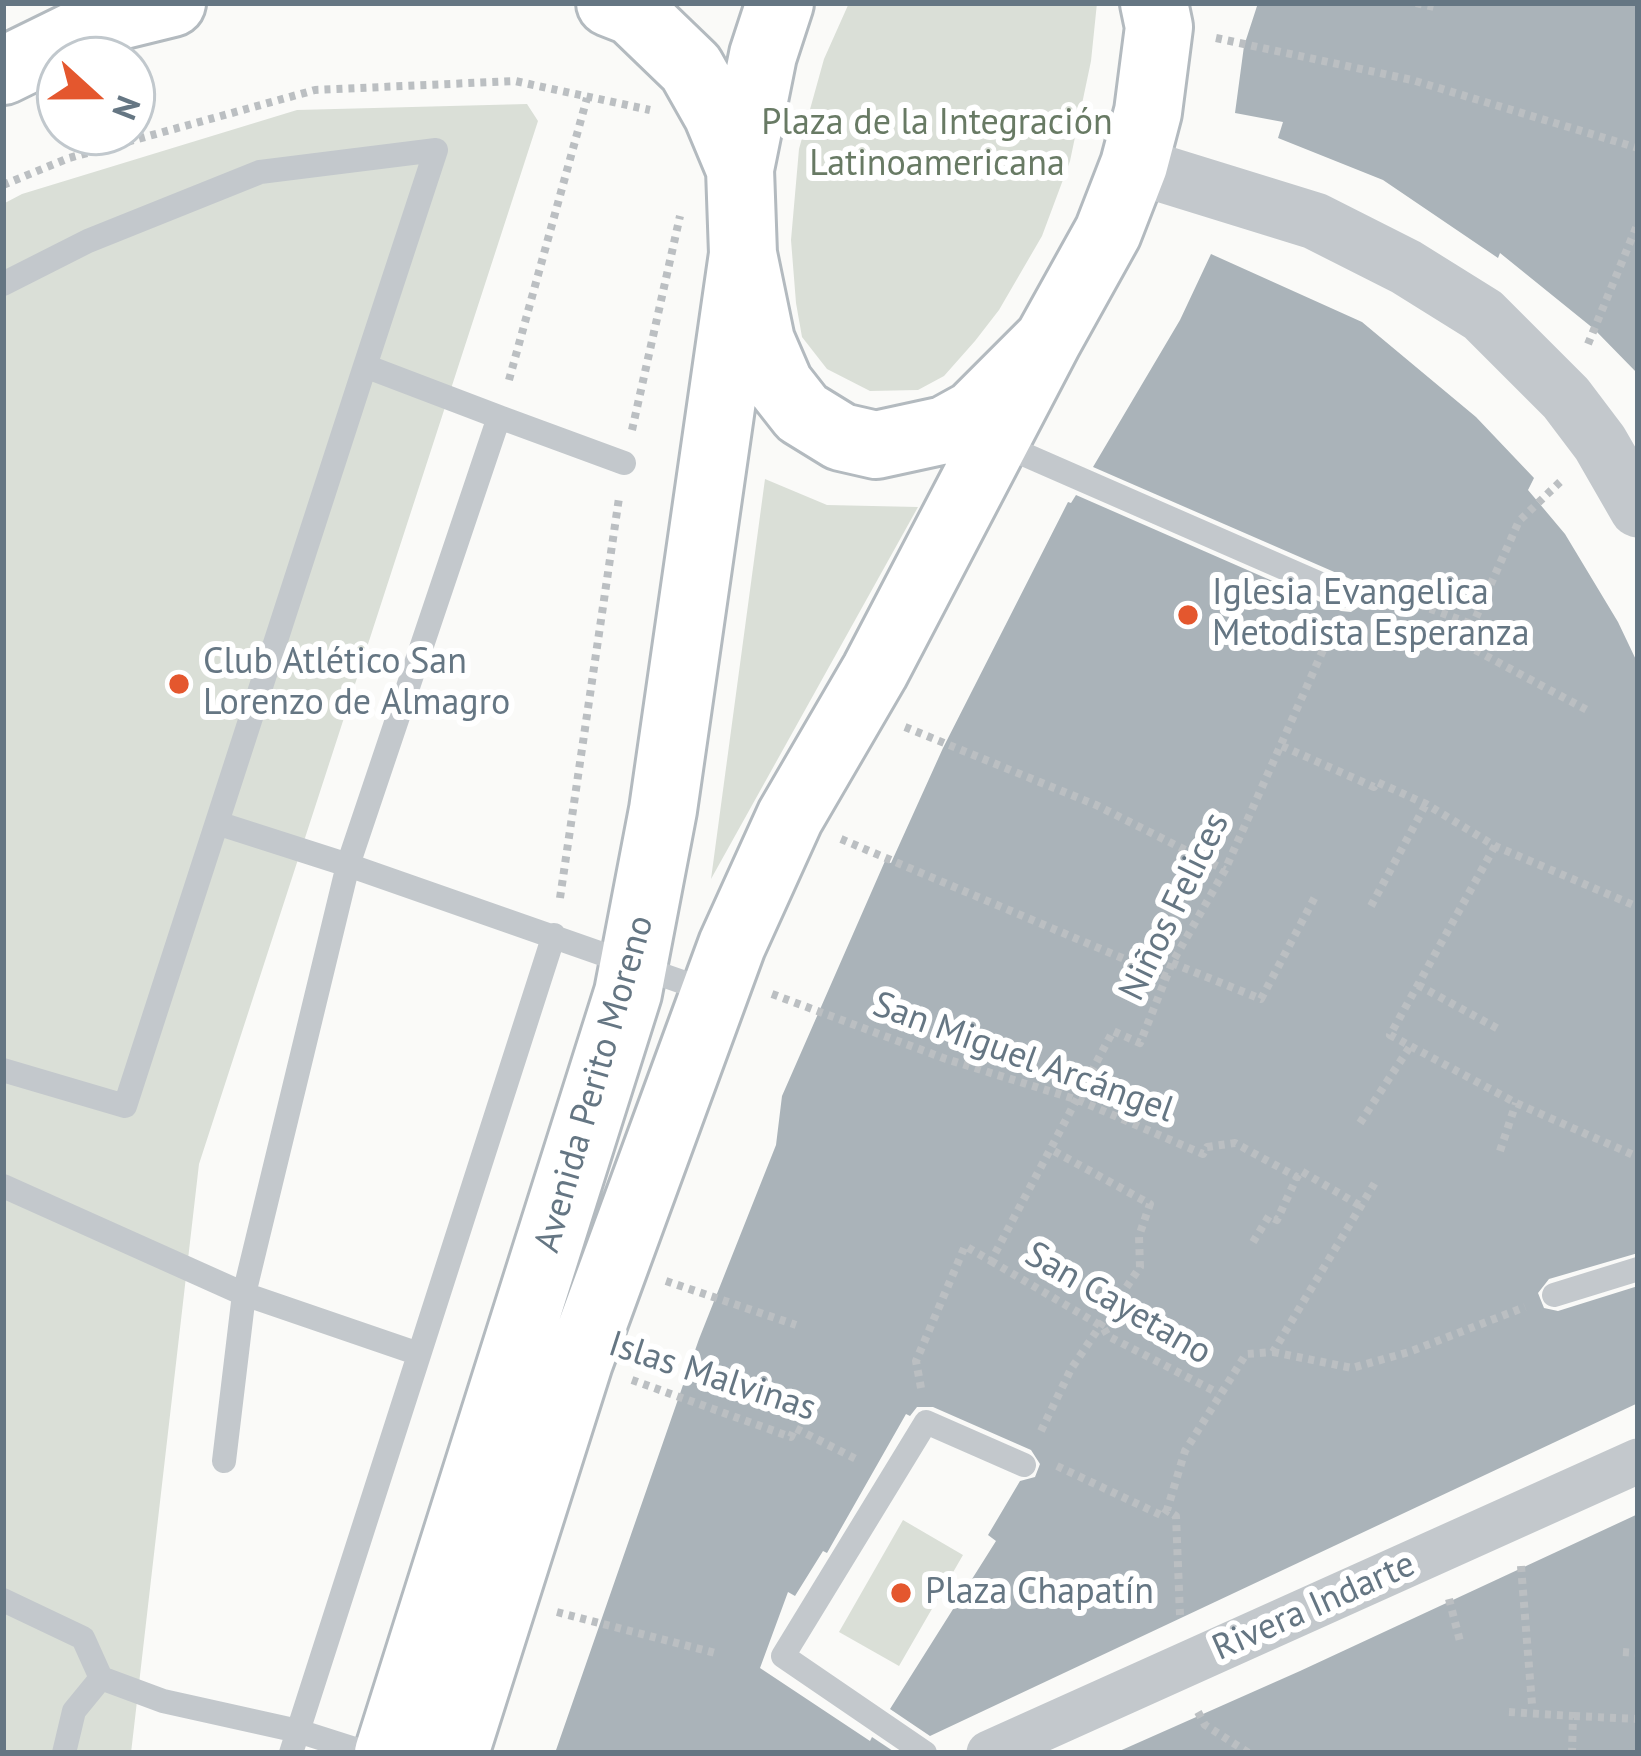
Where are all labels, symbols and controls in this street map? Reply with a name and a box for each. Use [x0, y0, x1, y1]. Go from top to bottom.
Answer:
north arrow [36, 36, 156, 156]
text: N [103, 90, 151, 126]
park label: Plaza de la Integración Latinoamericana [761, 102, 1113, 187]
place label: Iglesia Evangelica Metodista Esperanza [1212, 572, 1530, 657]
marker: Iglesia Evangelica Metodista Esperanza [1175, 602, 1201, 628]
place label: Club Atlético San Lorenzo de Almagro [203, 641, 510, 726]
marker: Club Atlético San Lorenzo de Almagro [166, 671, 192, 697]
street label: Niños Felices [1111, 806, 1239, 1008]
street label: Avenida Perito Moreno [526, 911, 664, 1257]
street label: San Miguel Arcángel [867, 984, 1179, 1132]
street label: San Cayetano [1017, 1233, 1219, 1375]
street label: Islas Malvinas [603, 1323, 821, 1431]
street label: Rivera Indarte [1206, 1543, 1422, 1671]
place label: Plaza Chapatín [925, 1571, 1154, 1615]
marker: Plaza Chapatín [888, 1580, 914, 1606]

